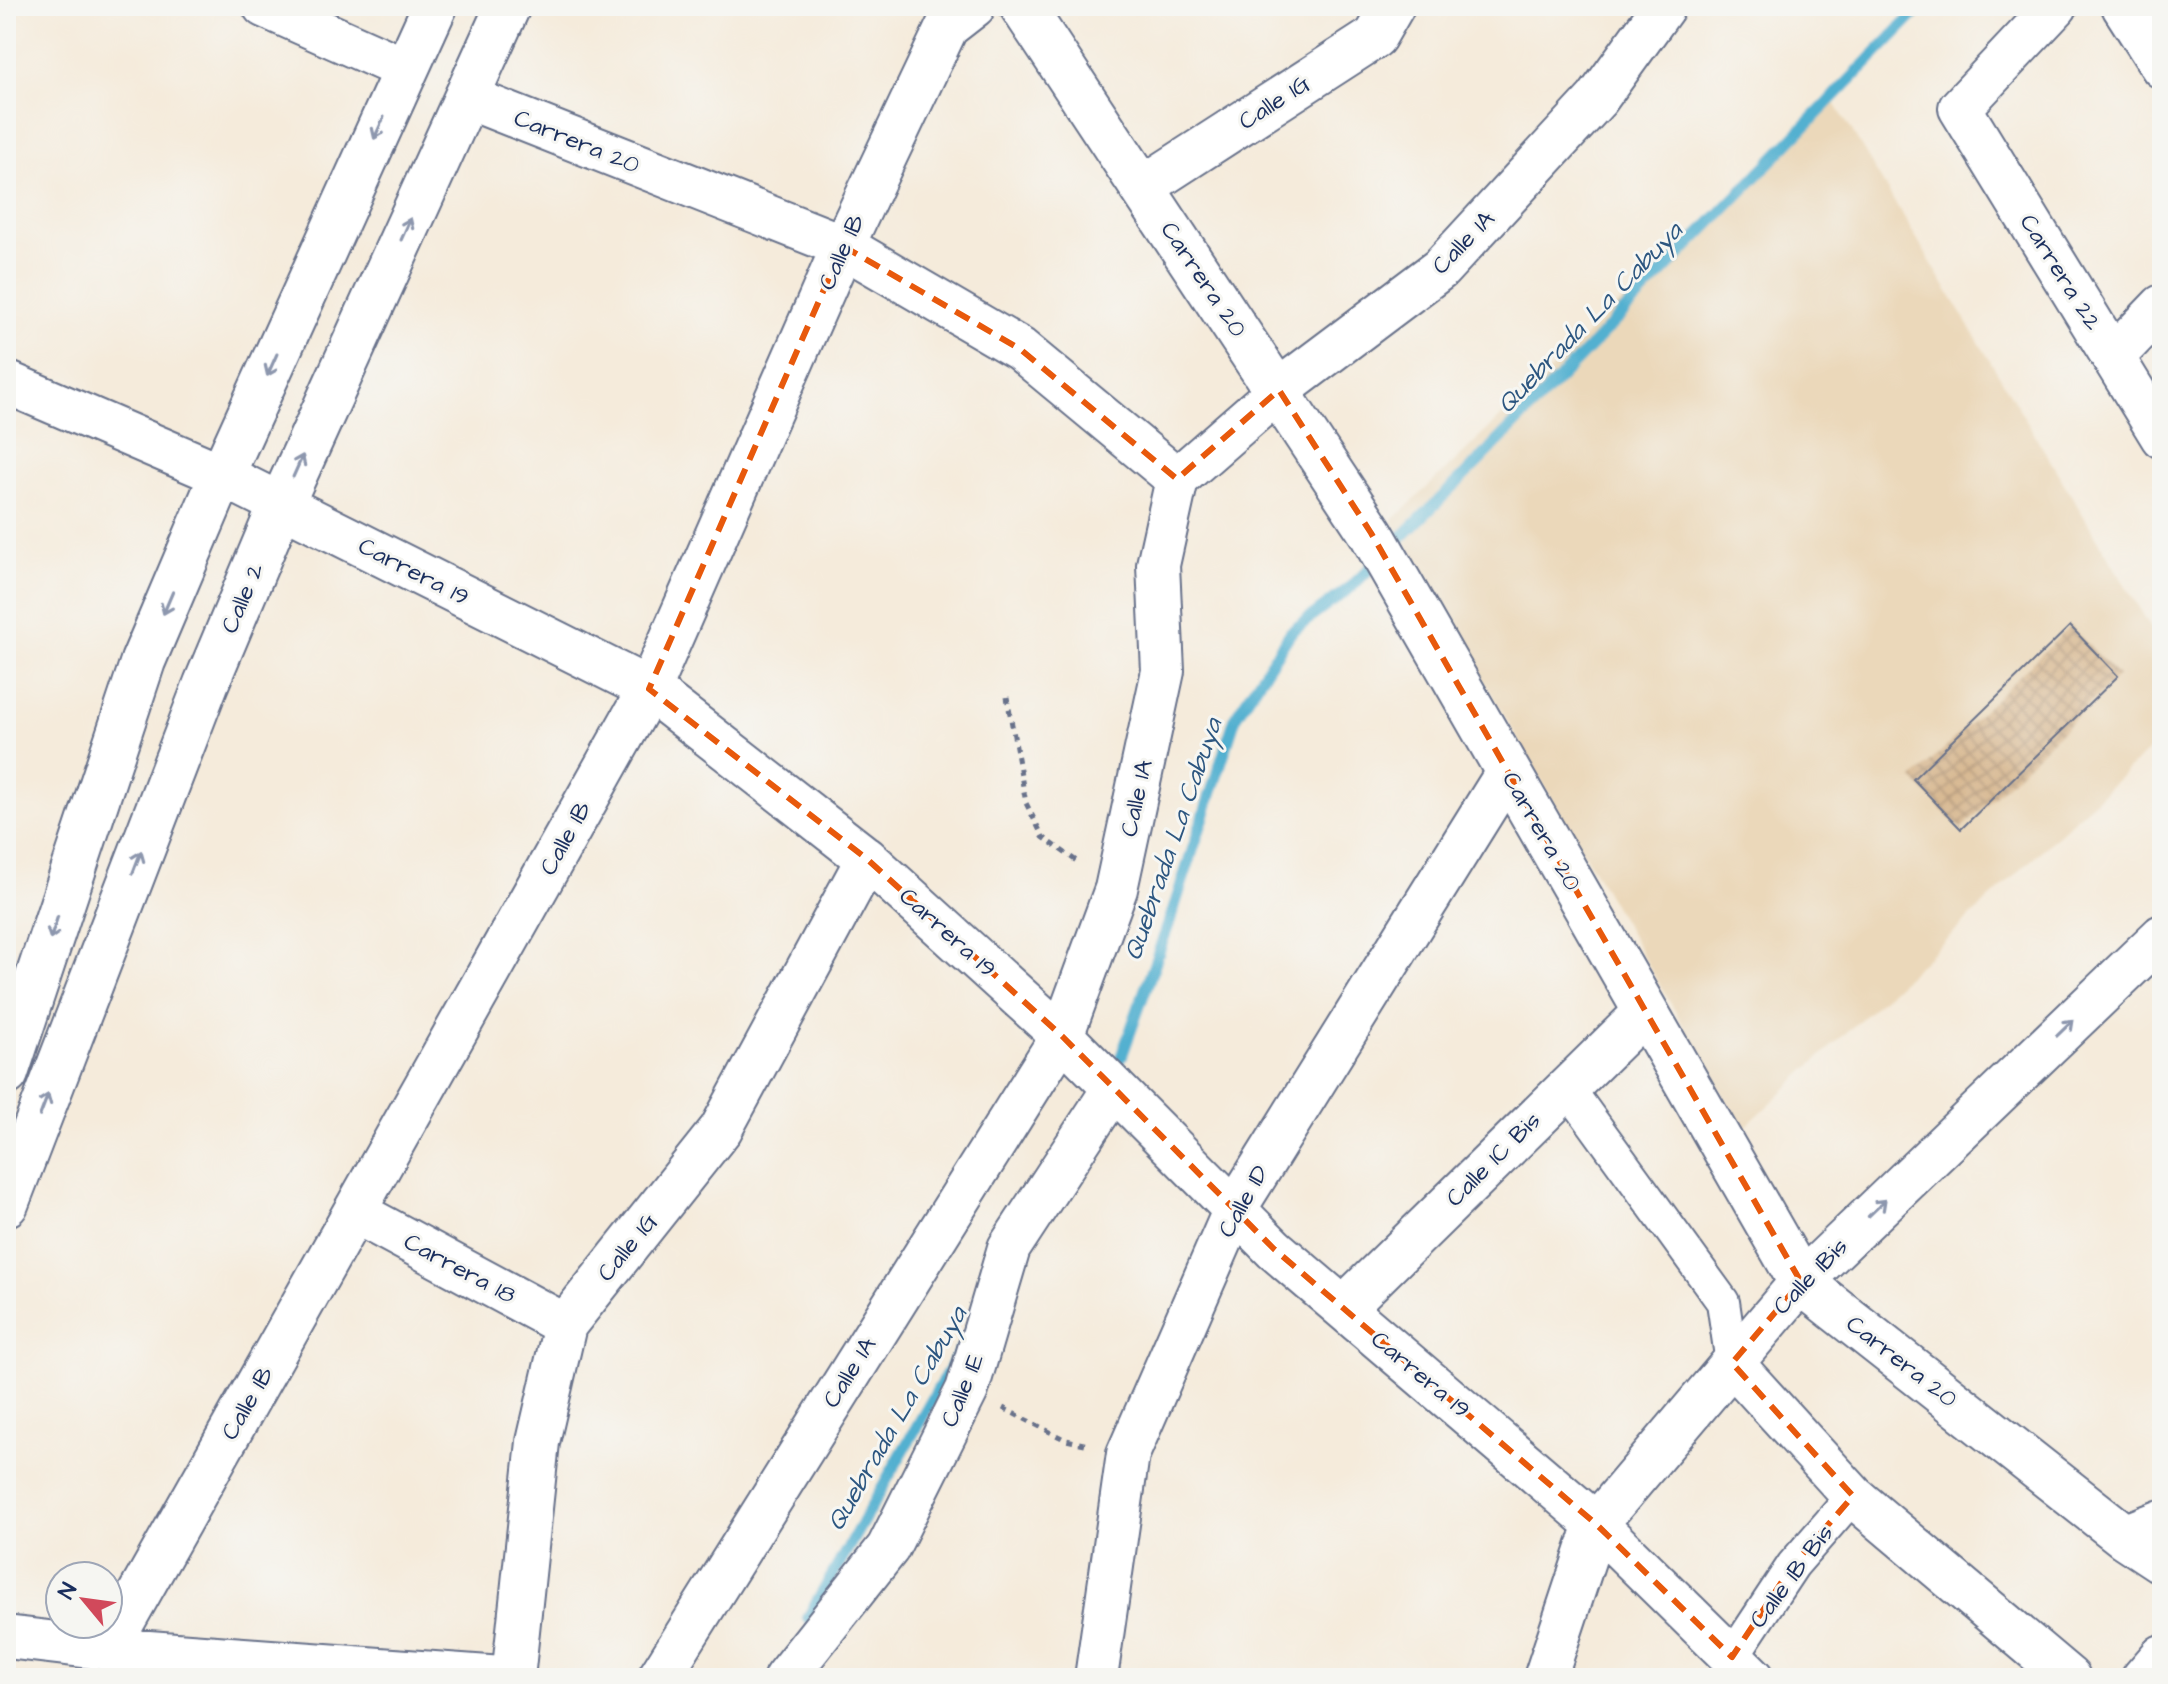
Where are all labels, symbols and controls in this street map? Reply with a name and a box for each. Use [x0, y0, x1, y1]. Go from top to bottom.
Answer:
street label: Calle 1G [1232, 67, 1317, 139]
street label: Carrera 20 [509, 101, 644, 183]
one-way arrow [371, 116, 386, 140]
street label: Calle 1A [1424, 203, 1503, 282]
street label: Carrera 22 [2011, 208, 2109, 337]
street label: Calle 1B [810, 209, 874, 296]
water label: Quebrada La Cabuya [1489, 213, 1693, 422]
street label: Carrera 20 [1152, 215, 1254, 344]
one-way arrow [399, 218, 414, 242]
one-way arrow [264, 352, 279, 376]
one-way arrow [292, 454, 307, 479]
street label: Carrera 19 [352, 529, 475, 614]
street label: Calle 2 [213, 558, 273, 639]
one-way arrow [159, 590, 174, 615]
water label: Quebrada La Cabuya [1115, 712, 1233, 965]
street label: Calle 1A [1112, 757, 1162, 840]
street label: Carrera 20 [1493, 766, 1589, 897]
street label: Calle 1B [532, 795, 600, 881]
one-way arrow [131, 850, 145, 875]
street label: Carrera 19 [891, 880, 1003, 986]
one-way arrow [46, 915, 61, 940]
one-way arrow [2055, 1019, 2075, 1038]
one-way arrow [38, 1093, 52, 1118]
street label: Calle 1C Bis [1439, 1105, 1549, 1215]
street label: Calle 1D [1210, 1159, 1278, 1244]
one-way arrow [1867, 1200, 1887, 1218]
street label: Calle 1G [590, 1206, 666, 1289]
street label: Carrera 18 [398, 1225, 522, 1313]
street label: Calle 1Bis [1765, 1231, 1856, 1323]
water label: Quebrada La Cabuya [818, 1298, 978, 1538]
street label: Carrera 20 [1839, 1308, 1964, 1416]
street label: Carrera 19 [1363, 1323, 1477, 1427]
street label: Calle 1A [815, 1331, 885, 1415]
street label: Calle 1E [933, 1348, 993, 1432]
street label: Calle 1B [213, 1361, 282, 1446]
street label: Calle 1B Bis [1742, 1518, 1842, 1635]
north arrow [44, 1560, 124, 1640]
text: N [51, 1577, 85, 1605]

